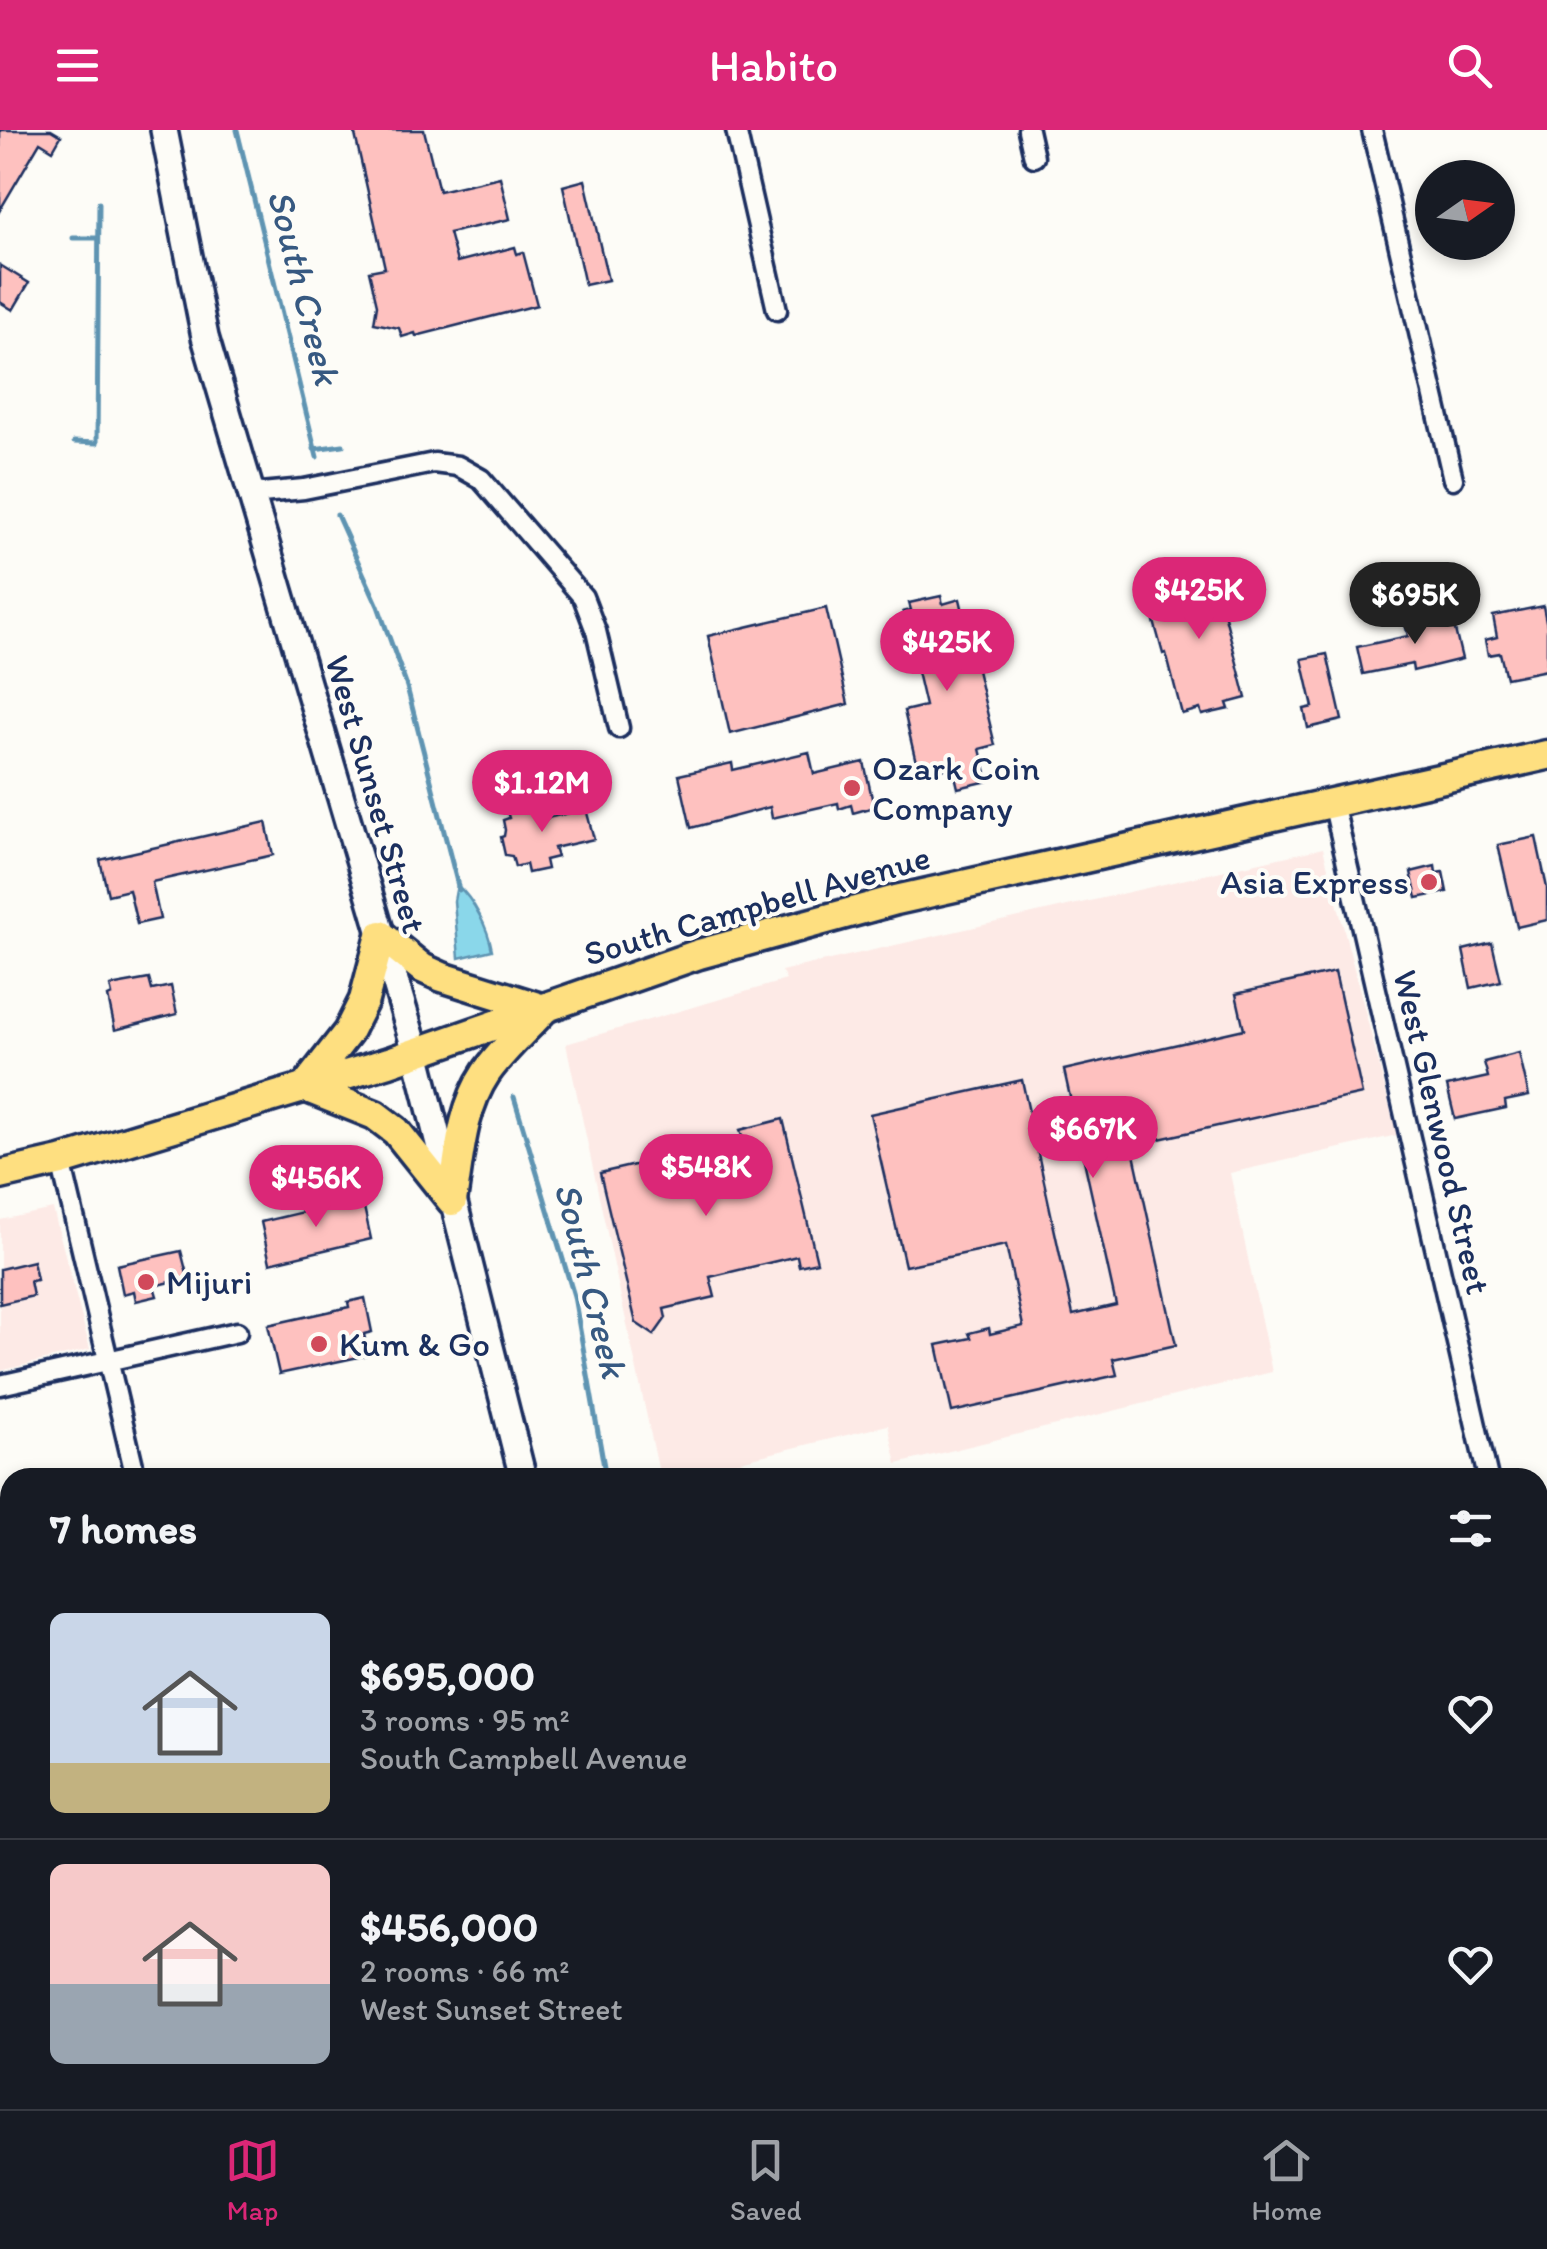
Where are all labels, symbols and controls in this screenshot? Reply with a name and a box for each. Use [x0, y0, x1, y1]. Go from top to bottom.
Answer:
icon: menu [50, 38, 105, 93]
text: Habito [709, 38, 838, 92]
icon: search [1442, 38, 1497, 93]
north arrow [1415, 160, 1515, 260]
map controls [1415, 160, 1515, 260]
water label: South Creek [258, 185, 351, 392]
pin: $425K [1129, 557, 1269, 642]
pin: $695K [1345, 562, 1485, 647]
text: $425K [1154, 570, 1244, 608]
text: $695K [1371, 575, 1459, 613]
pin: $425K [877, 609, 1017, 694]
text: $425K [902, 622, 992, 660]
street label: West Sunset Street [316, 650, 436, 938]
place label: Ozark Coin Company [872, 747, 1040, 829]
pin: $1.12M [461, 750, 623, 835]
text: $1.12M [494, 763, 590, 801]
marker: Ozark Coin Company [841, 777, 863, 799]
street label: South Campbell Avenue [579, 835, 935, 975]
place label: Asia Express [1220, 861, 1409, 903]
marker: Asia Express [1418, 871, 1440, 893]
street label: West Glenwood Street [1384, 966, 1500, 1298]
pin: $667K [1023, 1096, 1163, 1181]
text: $667K [1050, 1109, 1136, 1147]
pin: $548K [636, 1134, 776, 1219]
pin: $456K [246, 1145, 386, 1230]
text: $548K [661, 1147, 751, 1185]
text: $456K [271, 1158, 361, 1196]
water label: South Creek [545, 1178, 638, 1385]
place label: Mijuri [166, 1261, 252, 1303]
marker: Mijuri [135, 1271, 157, 1293]
place label: Kum & Go [339, 1323, 490, 1365]
marker: Kum & Go [308, 1333, 330, 1355]
icon: filters [1443, 1501, 1498, 1556]
text: 7 homes [50, 1503, 197, 1554]
text: $695,000 [360, 1650, 535, 1701]
icon: home [130, 1653, 250, 1773]
icon: heart [1443, 1686, 1498, 1741]
text: 3 rooms · 95 m² [360, 1701, 570, 1739]
text: South Campbell Avenue [360, 1739, 687, 1777]
text: $456,000 [360, 1901, 538, 1952]
icon: home [130, 1904, 250, 2024]
icon: heart [1443, 1937, 1498, 1992]
text: 2 rooms · 66 m² [360, 1952, 570, 1990]
text: West Sunset Street [360, 1990, 623, 2028]
tab: Map [225, 2133, 280, 2227]
tab: Saved [730, 2133, 801, 2227]
tab: Home [1251, 2133, 1322, 2227]

